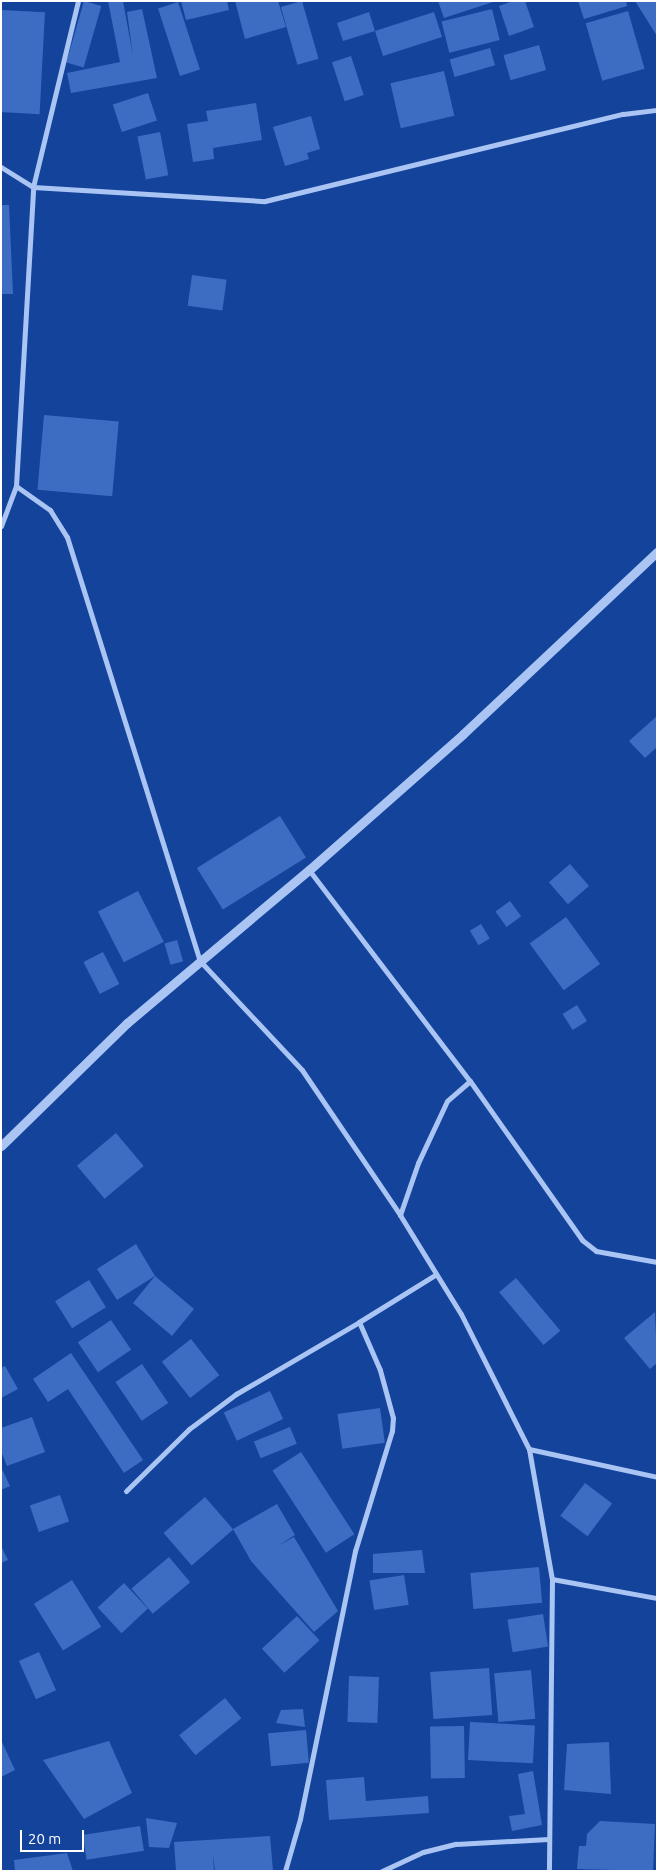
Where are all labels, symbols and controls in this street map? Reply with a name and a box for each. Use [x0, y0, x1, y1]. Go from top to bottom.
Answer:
scale bar [22, 1820, 86, 1852]
text: 20 m [28, 1830, 61, 1847]

